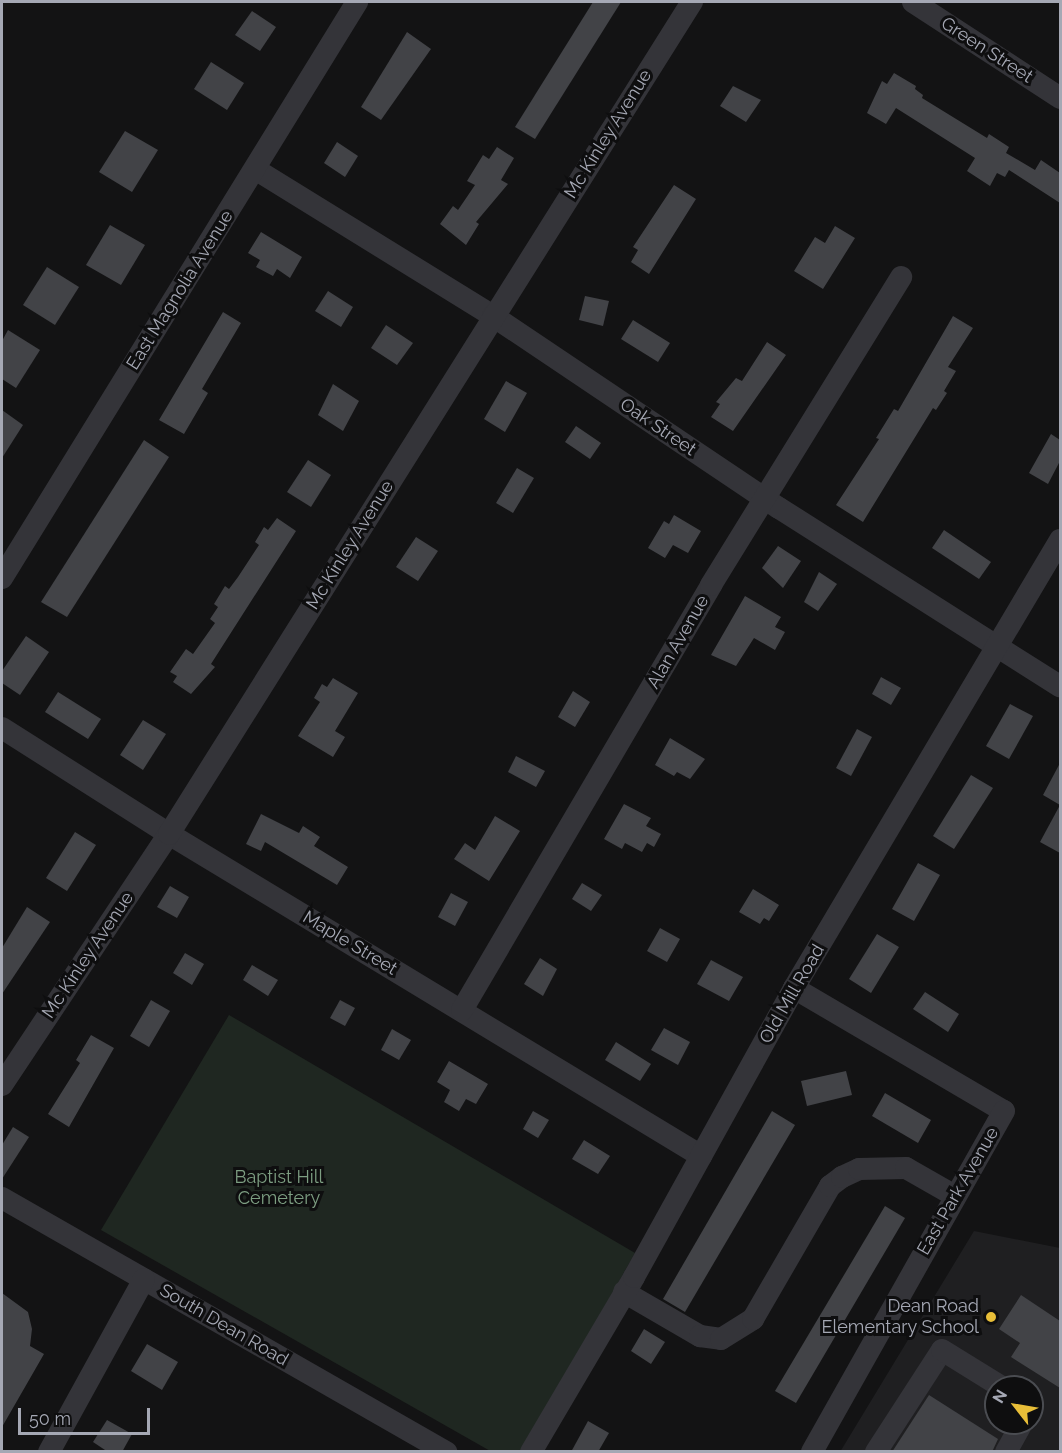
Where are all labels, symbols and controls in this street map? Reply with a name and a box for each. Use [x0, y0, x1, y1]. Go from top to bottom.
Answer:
street label: Green Street [937, 12, 1037, 88]
street label: Mc Kinley Avenue [559, 65, 657, 203]
street label: East Magnolia Avenue [122, 206, 238, 374]
street label: Oak Street [616, 394, 700, 460]
street label: Mc Kinley Avenue [301, 476, 399, 614]
street label: Alan Avenue [642, 591, 714, 693]
street label: Mc Kinley Avenue [37, 887, 139, 1023]
street label: Maple Street [299, 906, 401, 980]
street label: Old Mill Road [755, 940, 829, 1048]
street label: East Park Avenue [913, 1123, 1003, 1259]
park label: Baptist Hill Cemetery [234, 1167, 324, 1210]
street label: South Dean Road [156, 1279, 292, 1371]
place label: Dean Road Elementary School [821, 1296, 979, 1338]
marker: Dean Road Elementary School [984, 1310, 998, 1324]
north arrow [984, 1375, 1044, 1435]
text: N [989, 1386, 1011, 1407]
scale bar [21, 1396, 153, 1434]
text: 50 m [29, 1408, 71, 1429]

